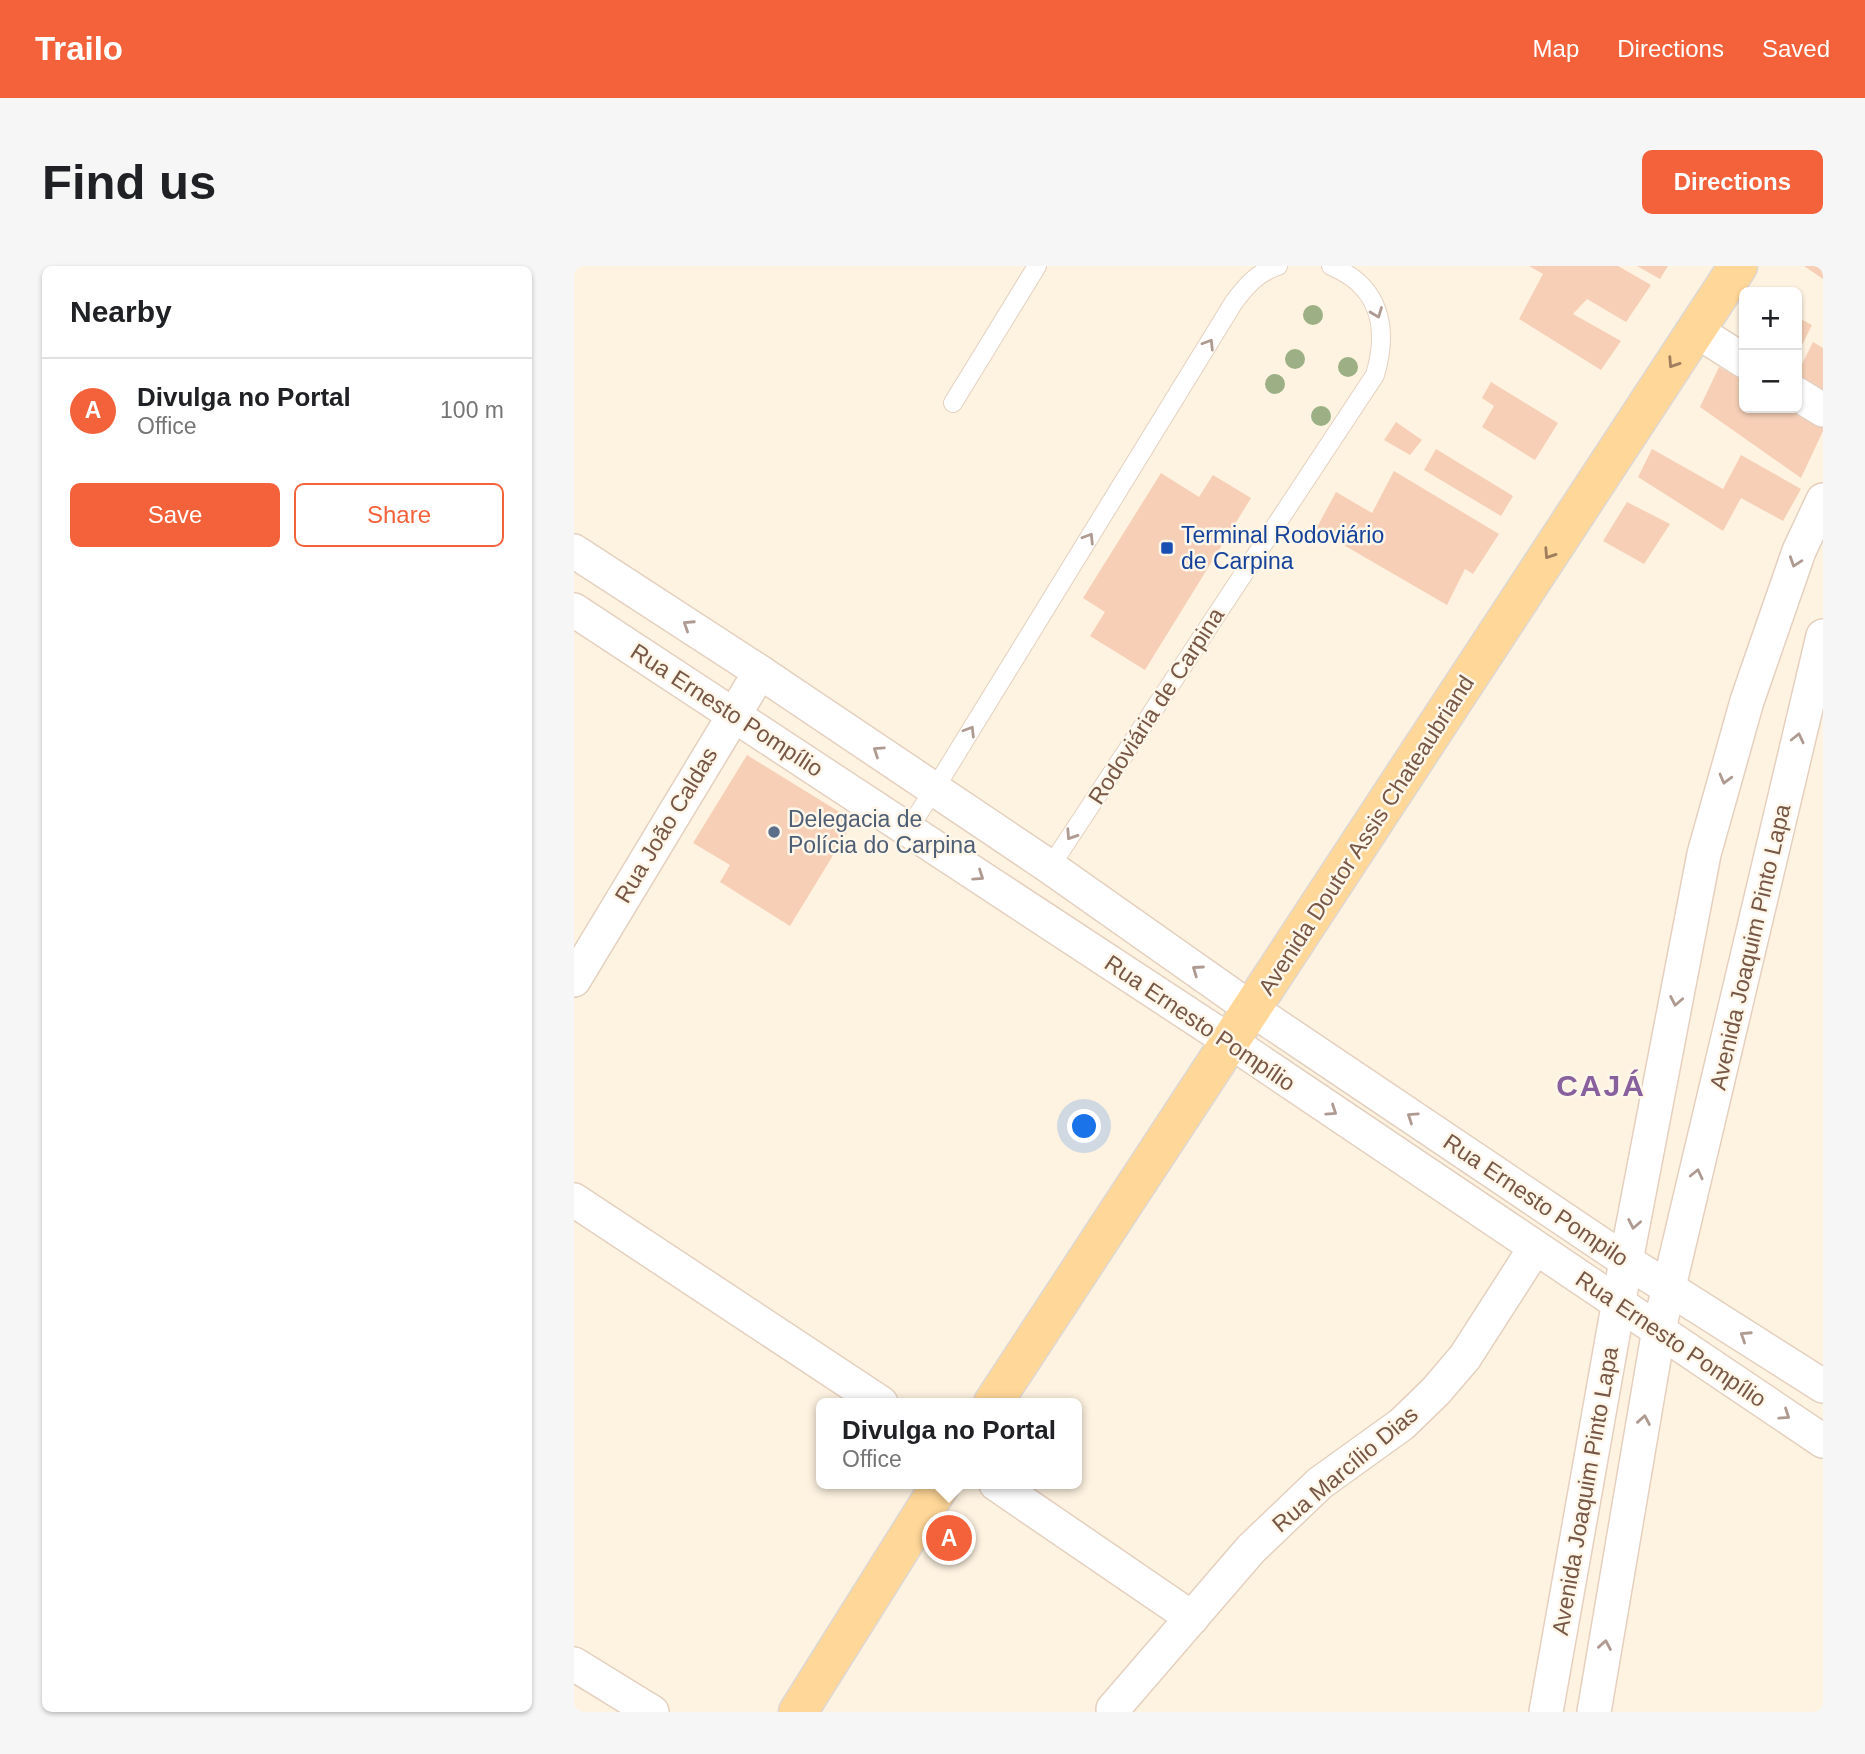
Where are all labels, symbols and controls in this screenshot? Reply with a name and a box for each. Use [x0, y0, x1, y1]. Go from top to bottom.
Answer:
text: Trailo [35, 30, 123, 67]
text: Map [1533, 35, 1579, 62]
text: Directions [1617, 35, 1724, 62]
text: Saved [1762, 35, 1830, 62]
button: Directions [1642, 150, 1823, 214]
text: Find us [42, 155, 216, 209]
map controls [1739, 287, 1802, 413]
button: + [1739, 287, 1802, 350]
text: Nearby [70, 295, 172, 328]
one-way arrow [1368, 306, 1382, 318]
one-way arrow [1200, 339, 1213, 352]
button: − [1739, 350, 1802, 413]
one-way arrow [1668, 356, 1681, 369]
text: Divulga no Portal [137, 382, 351, 412]
text: A [85, 397, 101, 423]
text: 100 m [440, 397, 504, 423]
text: Office [137, 413, 197, 439]
button: Save [70, 483, 280, 547]
button: Share [294, 483, 504, 547]
place label: Terminal Rodoviário de Carpina [1181, 522, 1384, 574]
one-way arrow [1081, 532, 1094, 545]
marker: Terminal Rodoviário de Carpina [1159, 540, 1175, 556]
one-way arrow [1545, 546, 1557, 559]
one-way arrow [1789, 556, 1803, 568]
street label: Rodoviária de Carpina [1083, 603, 1229, 809]
one-way arrow [683, 621, 696, 634]
street label: Rua Ernesto Pompílio [626, 638, 828, 782]
street label: Avenida Doutor Assis Chateaubriand [1253, 670, 1479, 1000]
one-way arrow [962, 726, 975, 739]
one-way arrow [1790, 732, 1805, 744]
street label: Rua João Caldas [609, 743, 723, 907]
one-way arrow [873, 747, 886, 760]
one-way arrow [1719, 772, 1734, 784]
street label: Avenida Joaquim Pinto Lapa [1704, 801, 1796, 1092]
place label: Delegacia de Polícia do Carpina [788, 806, 976, 858]
marker: Delegacia de Polícia do Carpina [766, 824, 782, 840]
one-way arrow [1067, 827, 1080, 840]
one-way arrow [971, 868, 984, 880]
street label: Rua Ernesto Pompílio [1100, 950, 1300, 1096]
one-way arrow [1192, 966, 1205, 978]
one-way arrow [1670, 994, 1685, 1006]
district label: CAJÁ [1556, 1069, 1646, 1102]
one-way arrow [1324, 1103, 1337, 1116]
your location [1067, 1109, 1101, 1143]
one-way arrow [1407, 1113, 1420, 1125]
street label: Rua Ernesto Pompilo [1439, 1128, 1633, 1272]
one-way arrow [1688, 1168, 1703, 1180]
one-way arrow [1627, 1218, 1642, 1230]
street label: Rua Ernesto Pompílio [1571, 1266, 1771, 1412]
one-way arrow [1739, 1332, 1752, 1345]
street label: Avenida Joaquim Pinto Lapa [1547, 1345, 1623, 1637]
popup [816, 1398, 1082, 1489]
street label: Rua Marcílio Dias [1267, 1401, 1423, 1537]
one-way arrow [1777, 1407, 1790, 1419]
text: Divulga no Portal [842, 1415, 1056, 1445]
one-way arrow [1635, 1415, 1650, 1427]
text: Office [842, 1446, 902, 1472]
pin: A [926, 1512, 972, 1564]
one-way arrow [1597, 1639, 1612, 1651]

